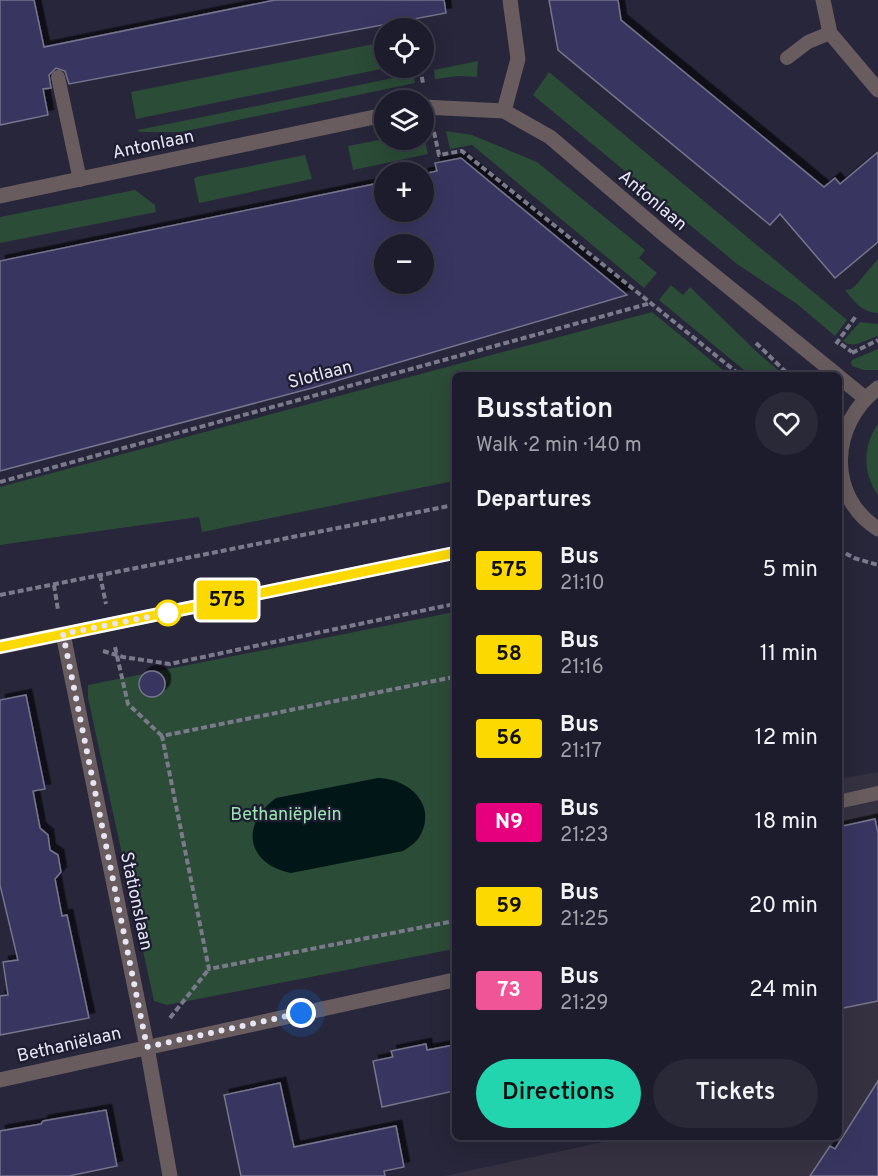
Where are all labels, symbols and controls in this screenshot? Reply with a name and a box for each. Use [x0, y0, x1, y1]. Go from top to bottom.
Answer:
map controls [374, 18, 434, 294]
button: locate [374, 18, 434, 78]
button: layers [374, 90, 434, 150]
street label: Antonlaan [110, 126, 196, 165]
button: + [374, 162, 434, 222]
street label: Antonlaan [613, 166, 691, 237]
button: − [374, 234, 434, 294]
street label: Slotlaan [286, 356, 355, 395]
text: Busstation [476, 392, 613, 428]
button: heart [755, 392, 818, 455]
text: Walk · 2 min · 140 m [476, 433, 642, 459]
text: Departures [476, 487, 592, 514]
text: Bus [560, 544, 599, 571]
text: 575 [491, 557, 527, 584]
text: 5 min [763, 557, 818, 584]
text: 21:10 [560, 571, 605, 597]
line badge: 575 [192, 580, 262, 620]
text: 575 [209, 587, 245, 614]
unlabelled marker [155, 600, 181, 626]
text: Bus [560, 628, 599, 655]
text: 58 [496, 641, 522, 668]
text: 11 min [760, 641, 818, 668]
text: 21:16 [560, 655, 604, 681]
text: Bus [560, 712, 599, 739]
text: 56 [496, 725, 522, 752]
text: 12 min [755, 725, 818, 752]
text: 21:17 [560, 739, 602, 765]
text: Bus [560, 796, 599, 823]
park label: Bethaniëplein [230, 804, 342, 827]
text: N9 [495, 809, 523, 836]
text: 18 min [755, 809, 818, 836]
text: 21:23 [560, 823, 608, 849]
street label: Stationslaan [114, 850, 157, 953]
text: Bus [560, 880, 599, 907]
text: 59 [496, 893, 522, 920]
text: 20 min [749, 893, 818, 920]
text: 21:25 [560, 907, 609, 933]
text: Bus [560, 964, 599, 991]
text: 73 [497, 977, 521, 1004]
text: 24 min [749, 977, 818, 1004]
text: 21:29 [560, 991, 608, 1017]
your location [286, 998, 316, 1028]
street label: Bethaniëlaan [15, 1022, 124, 1069]
button: Directions [476, 1059, 641, 1128]
button: Tickets [653, 1059, 818, 1128]

